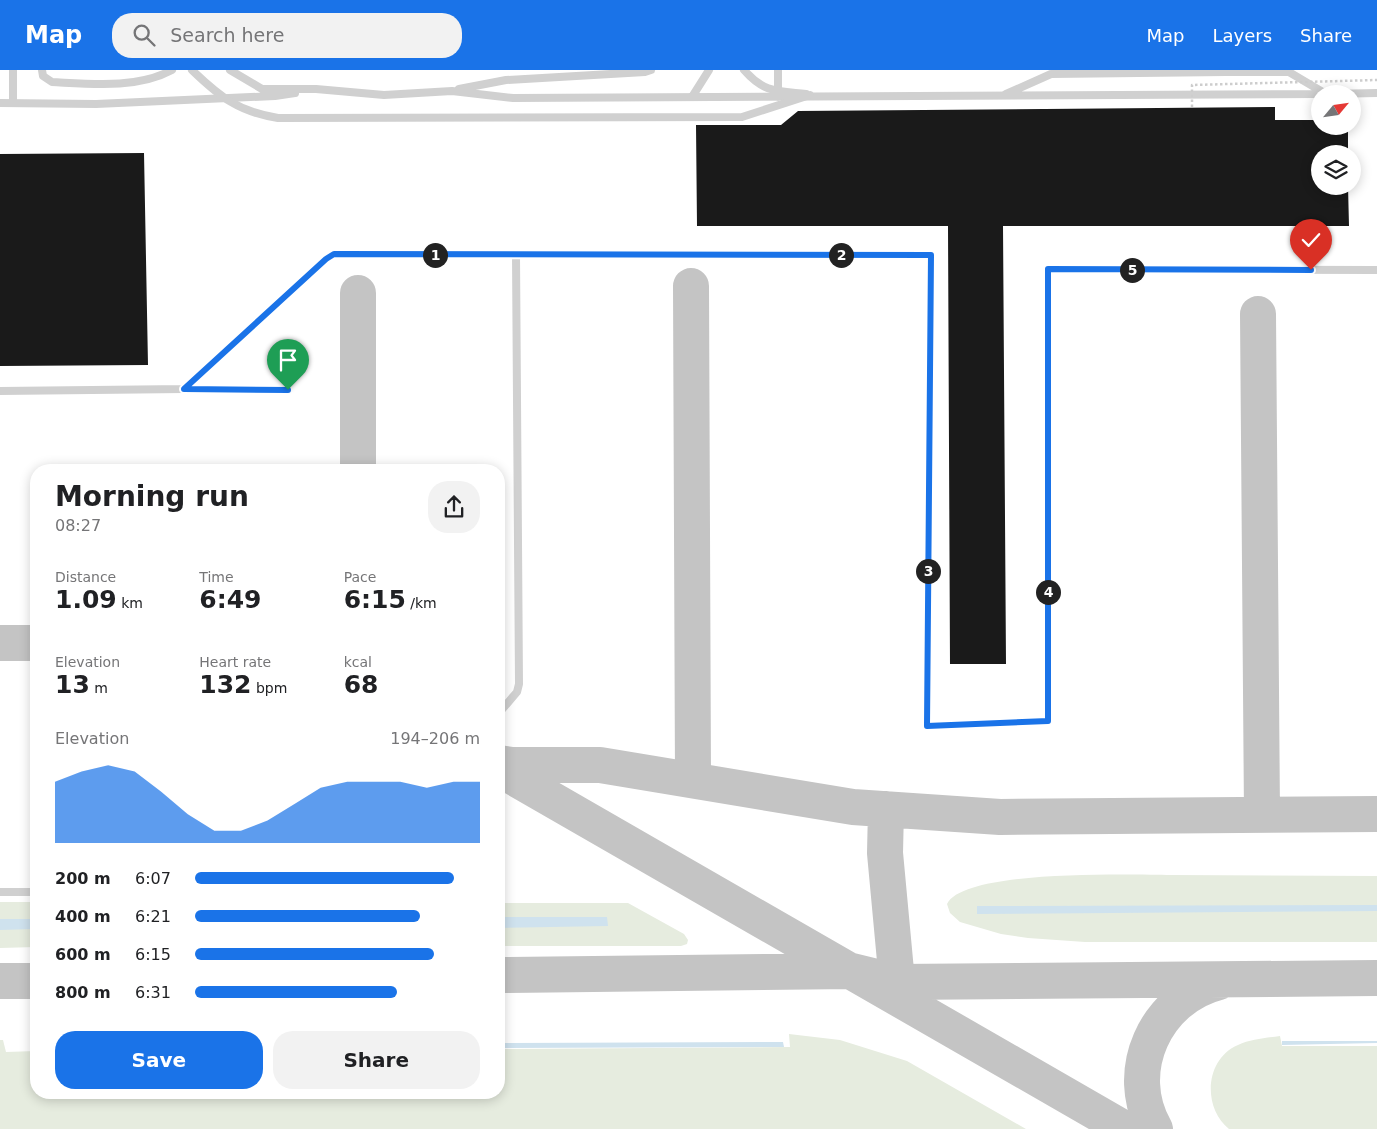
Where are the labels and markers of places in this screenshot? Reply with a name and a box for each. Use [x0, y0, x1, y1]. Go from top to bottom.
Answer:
pin [1290, 219, 1332, 270]
pin: 1 [422, 242, 448, 268]
pin: 2 [828, 242, 854, 268]
pin: 5 [1120, 258, 1144, 282]
pin [267, 339, 309, 390]
pin: 3 [916, 558, 940, 584]
pin: 4 [1036, 580, 1060, 604]

